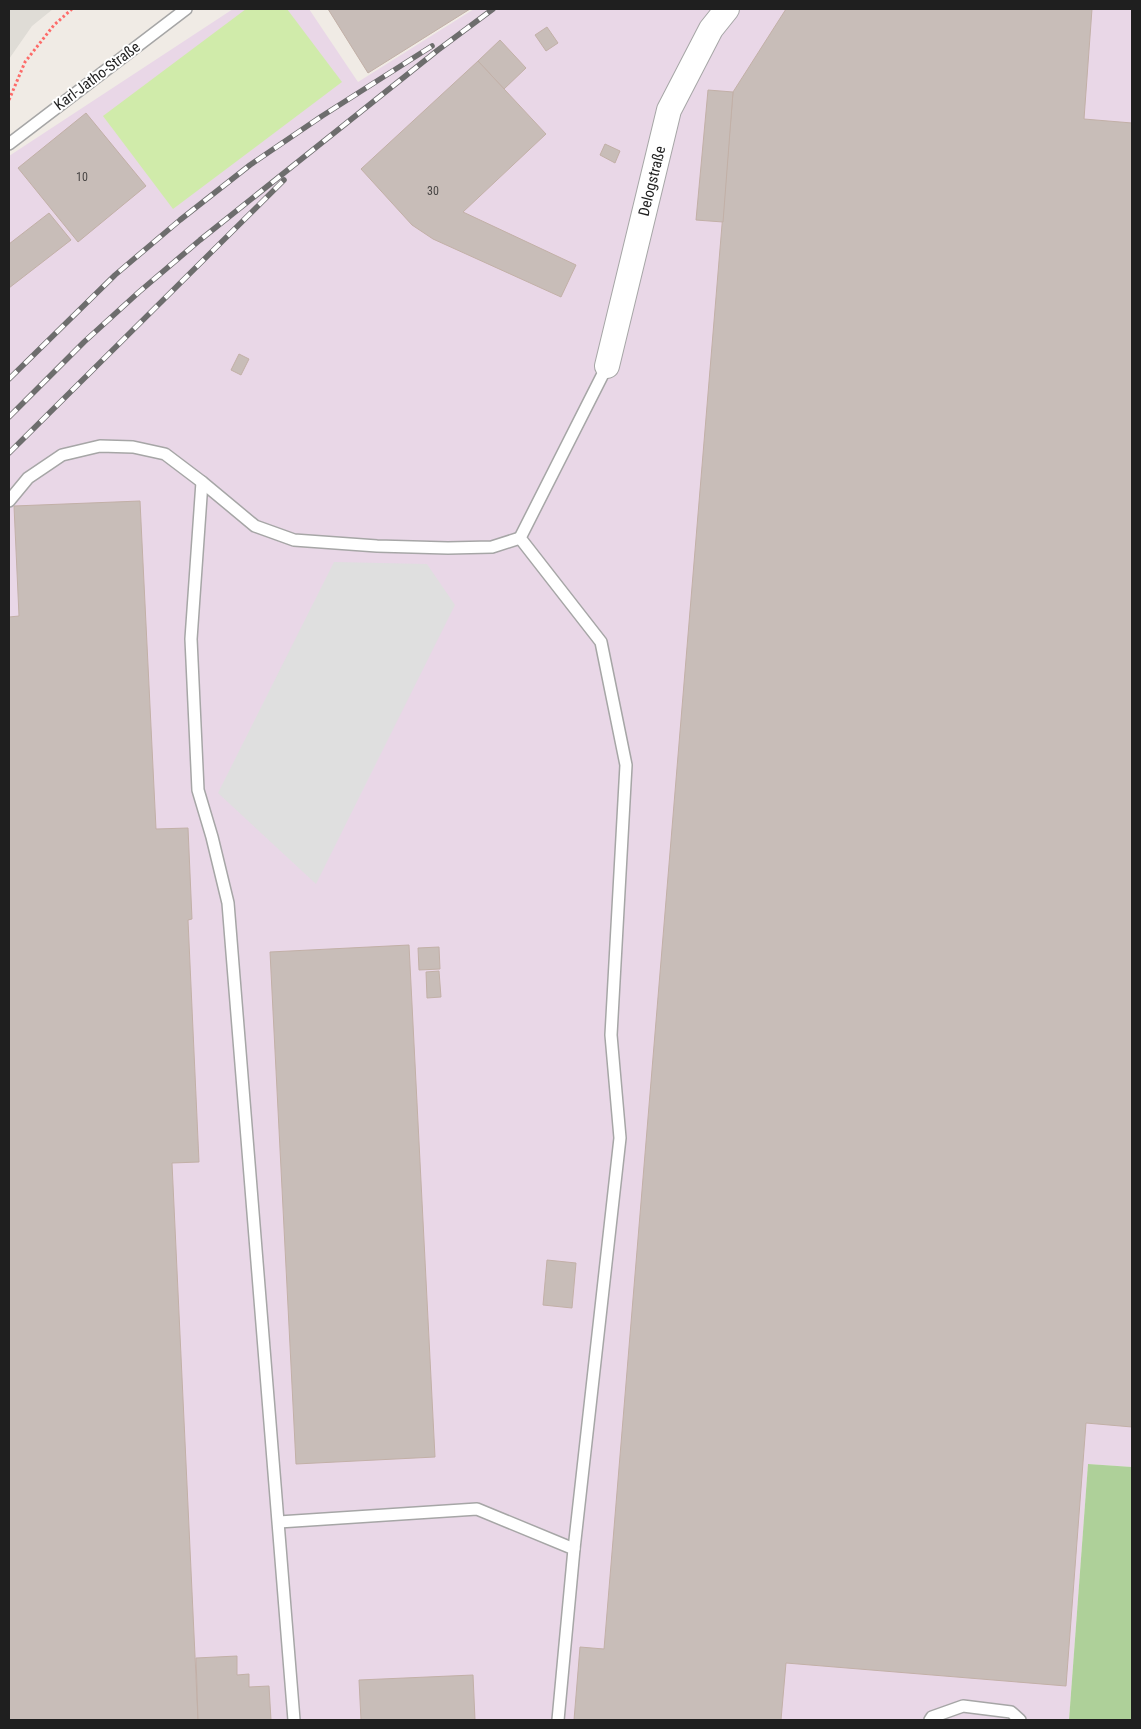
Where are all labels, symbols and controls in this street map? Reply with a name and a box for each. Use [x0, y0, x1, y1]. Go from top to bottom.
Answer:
street label: Karl-Jatho-Straße [50, 38, 144, 114]
street label: Delogstraße [635, 144, 669, 218]
house number: 10 [76, 170, 88, 184]
house number: 30 [427, 184, 439, 198]

